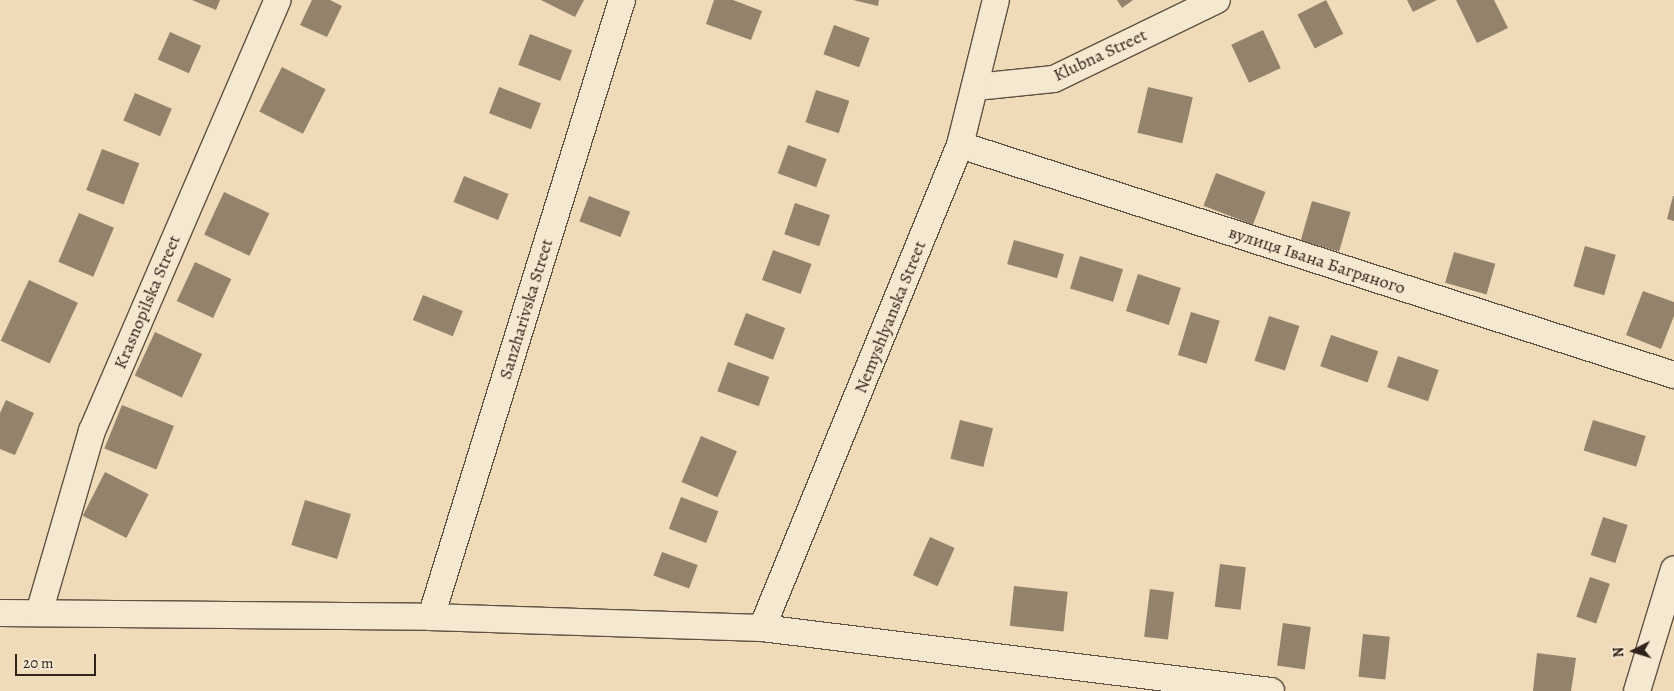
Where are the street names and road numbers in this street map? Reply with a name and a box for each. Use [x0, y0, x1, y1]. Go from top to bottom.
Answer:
street label: Klubna Street [1050, 24, 1150, 86]
street label: вулиця Івана Багряного [1226, 221, 1408, 299]
street label: Krasnopilska Street [109, 232, 185, 372]
street label: Sanzharivska Street [494, 236, 558, 382]
street label: Nemyshlyanska Street [850, 238, 930, 396]

